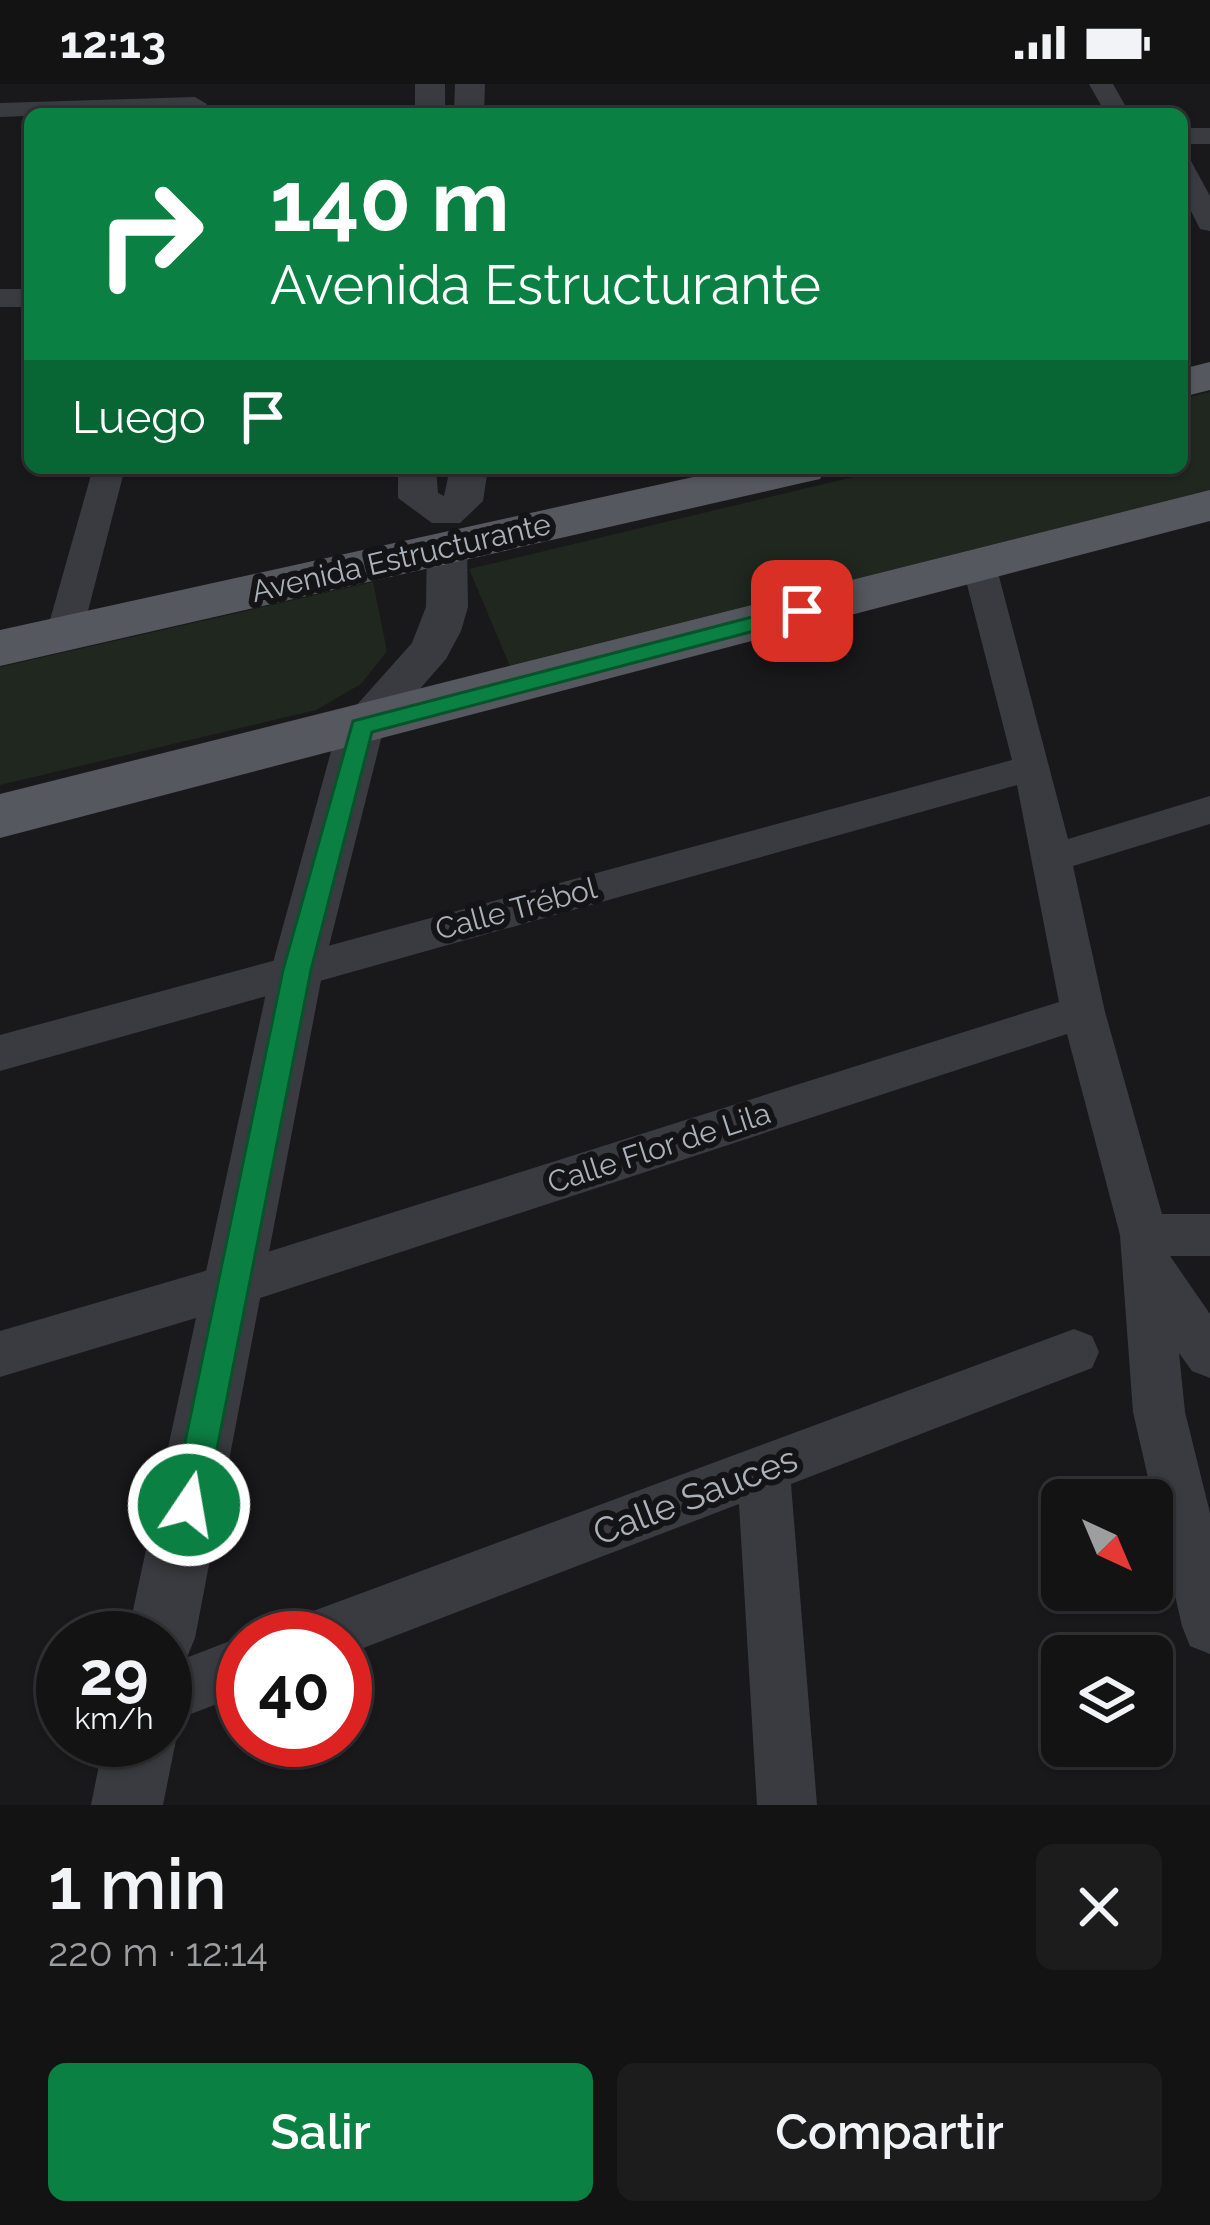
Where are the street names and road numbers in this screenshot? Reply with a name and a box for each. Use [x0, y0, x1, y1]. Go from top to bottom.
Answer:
street label: Avenida Estructurante [248, 506, 554, 609]
street label: Calle Trébol [431, 870, 601, 947]
street label: Calle Flor de Lila [543, 1095, 775, 1200]
street label: Calle Sauces [587, 1437, 803, 1553]

